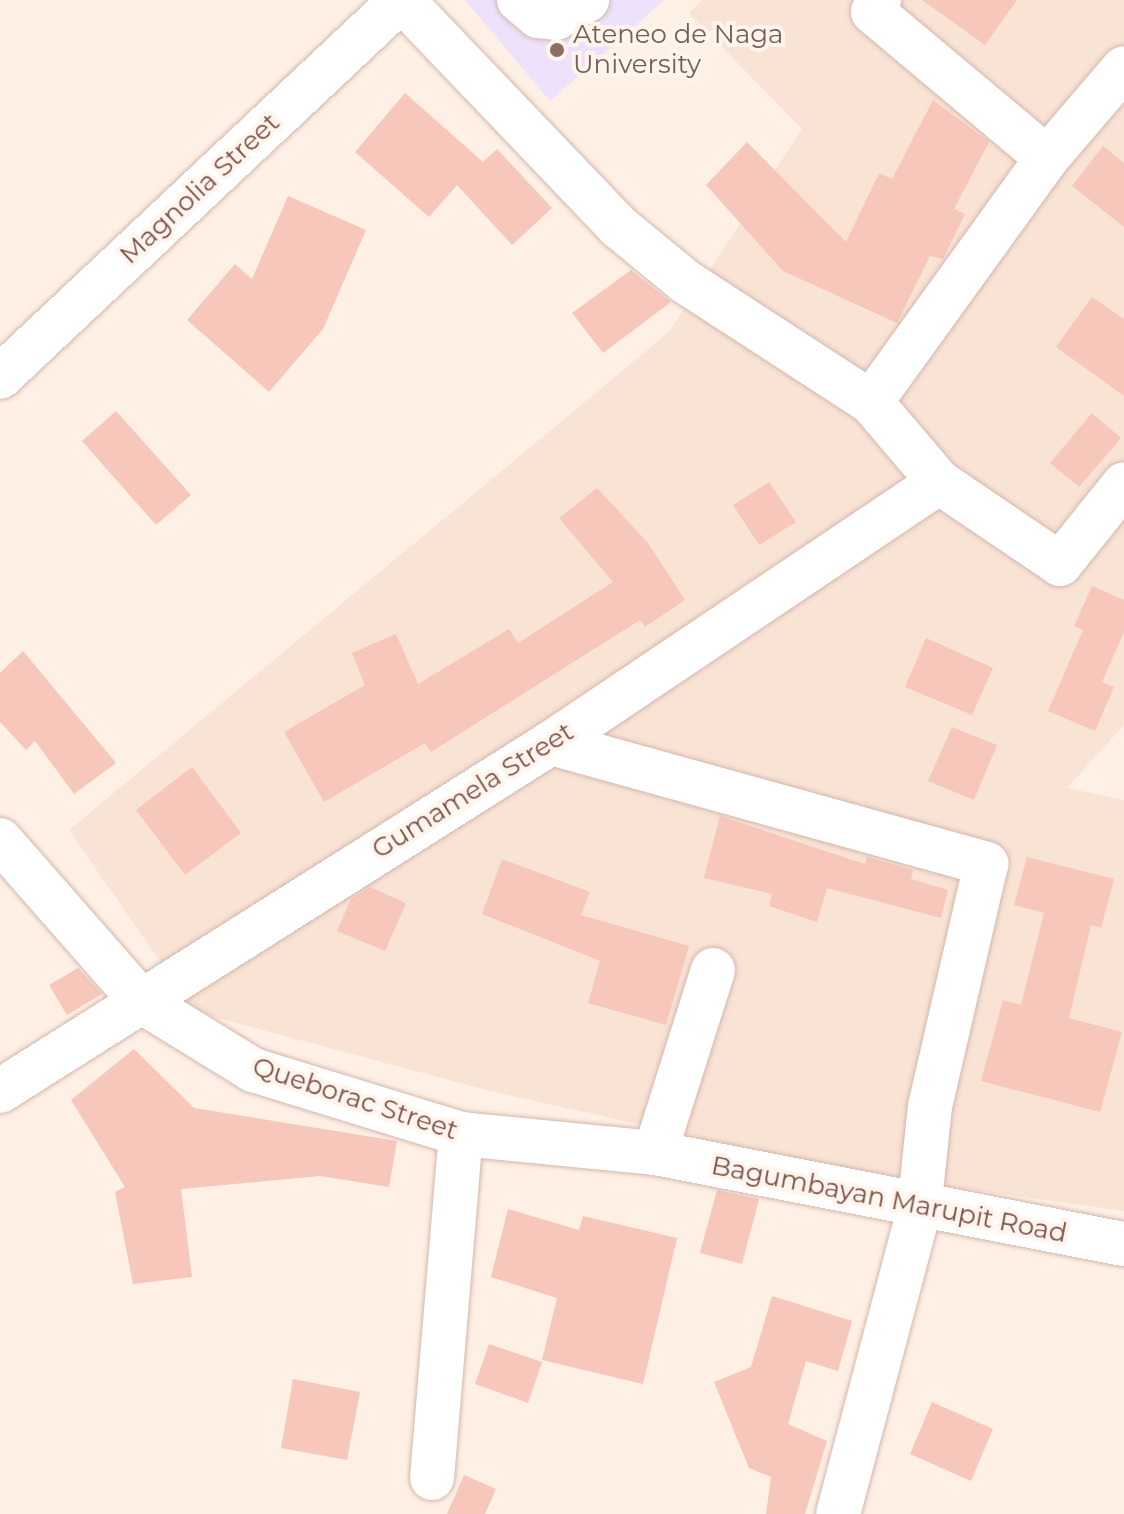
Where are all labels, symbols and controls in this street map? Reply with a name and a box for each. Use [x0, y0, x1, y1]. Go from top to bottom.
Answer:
place label: Ateneo de Naga University [573, 19, 783, 80]
marker: Ateneo de Naga University [548, 41, 566, 59]
street label: Magnolia Street [114, 107, 286, 271]
street label: Gumamela Street [367, 716, 579, 866]
street label: Queborac Street [249, 1051, 461, 1147]
street label: Bagumbayan Marupit Road [709, 1150, 1069, 1250]

